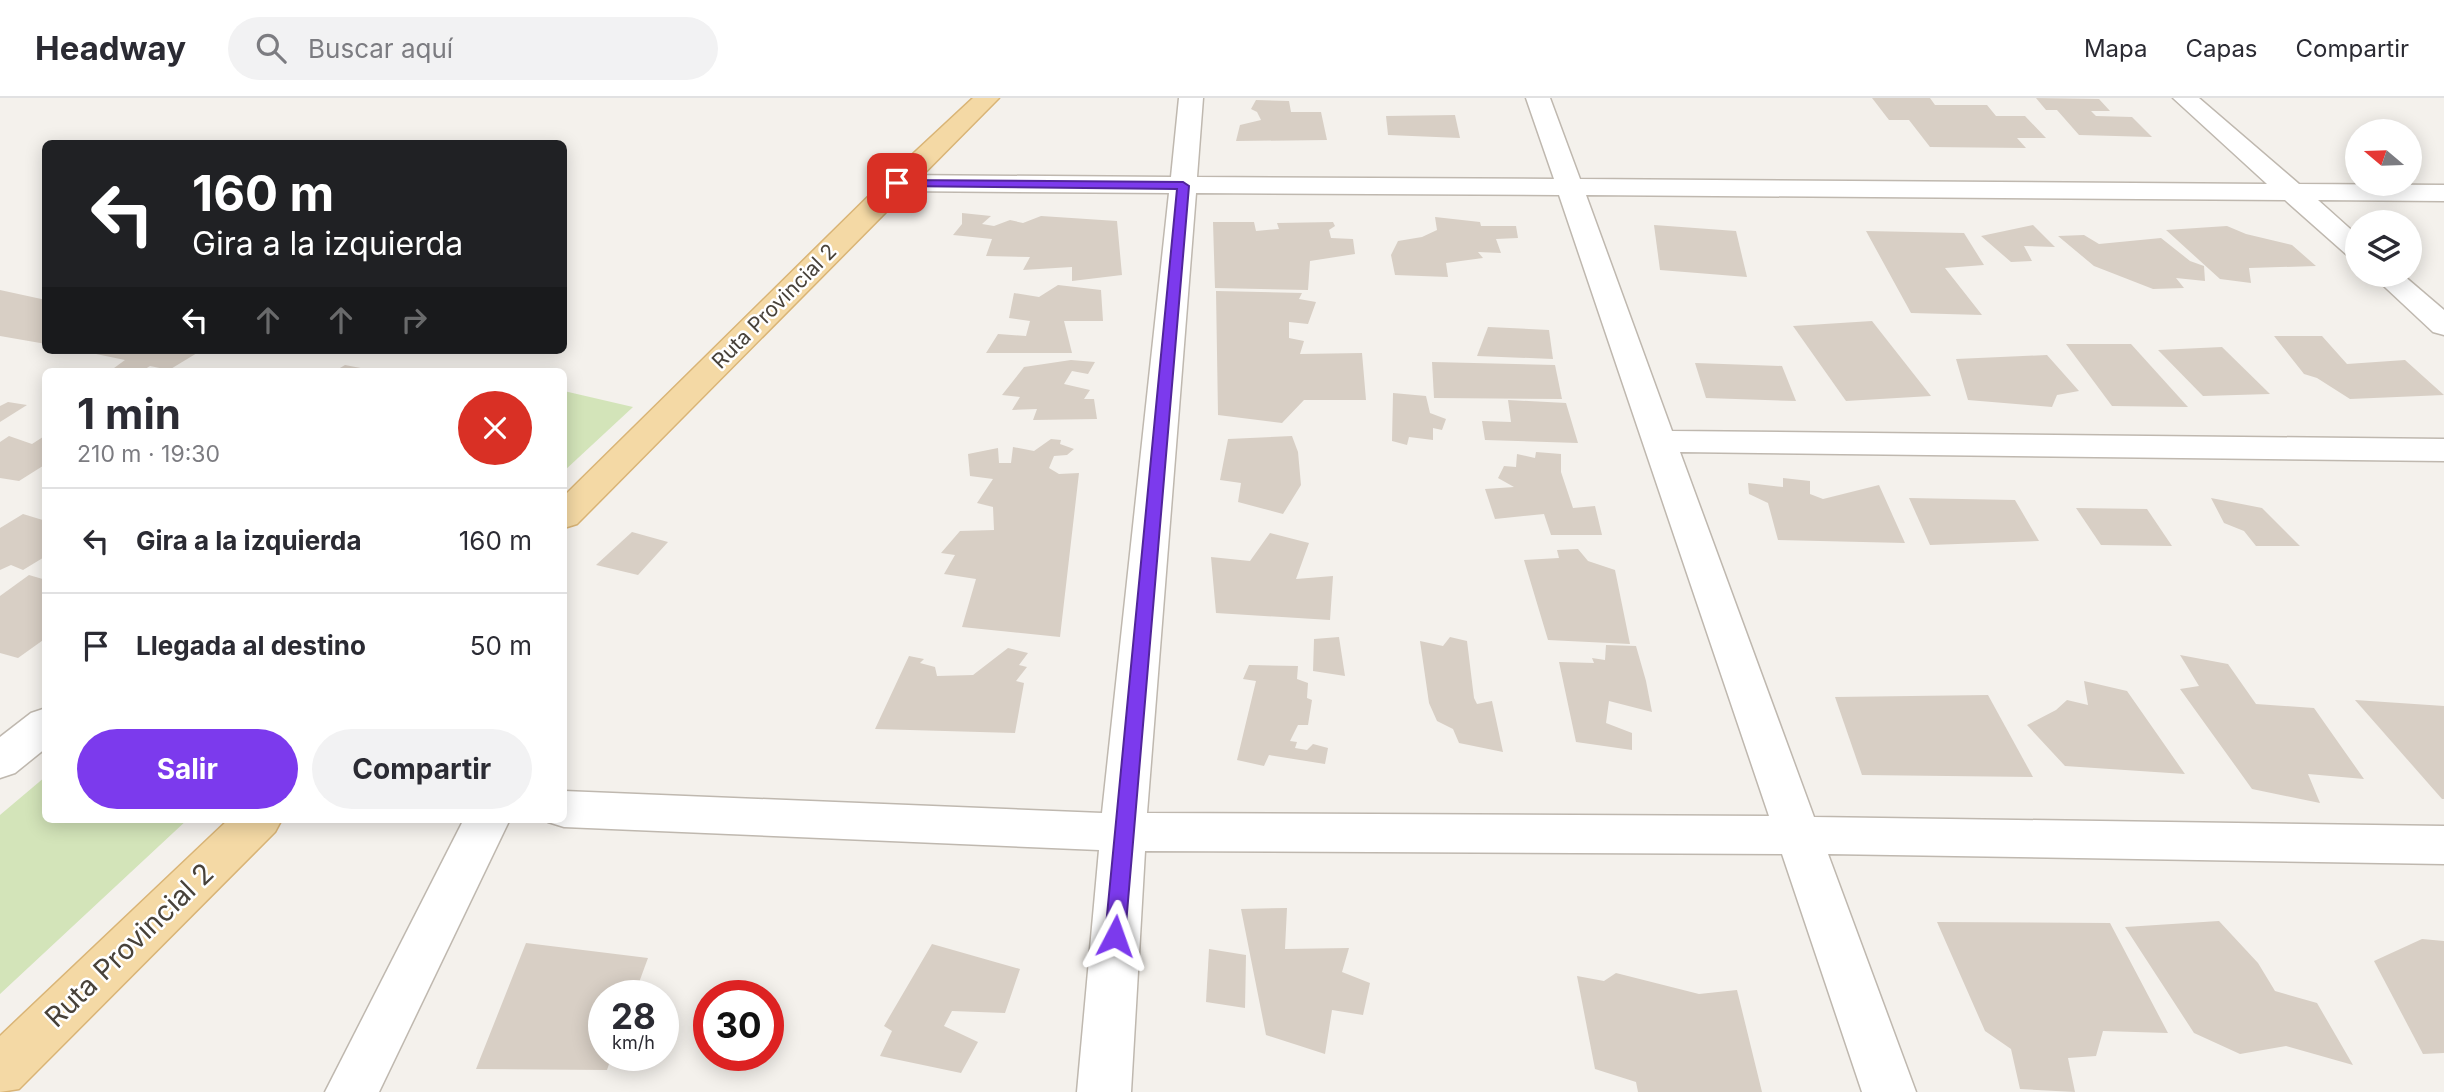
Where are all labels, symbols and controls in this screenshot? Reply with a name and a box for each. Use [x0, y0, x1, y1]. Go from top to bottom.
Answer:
search box [228, 17, 718, 80]
text: Headway [35, 28, 186, 68]
icon: search [252, 29, 290, 67]
text: Buscar aquí [308, 33, 453, 64]
text: Mapa [2084, 34, 2147, 63]
text: Capas [2185, 34, 2258, 63]
text: Compartir [2296, 34, 2409, 63]
north arrow [2345, 119, 2422, 196]
map controls [2345, 119, 2422, 287]
pin [867, 153, 927, 213]
text: 160 m [192, 164, 334, 223]
icon: arrive [878, 164, 916, 202]
icon: left [77, 168, 168, 259]
button: layers [2345, 210, 2422, 287]
text: Gira a la izquierda [192, 224, 463, 263]
street label: Ruta Provincial 2 [707, 239, 841, 373]
icon: left [176, 301, 214, 339]
icon: ahead [249, 301, 287, 339]
icon: ahead [322, 301, 360, 339]
icon: right [395, 301, 433, 339]
text: 1 min [77, 388, 181, 439]
button: close [458, 391, 532, 465]
text: 210 m · 19:30 [77, 440, 220, 468]
icon: left [77, 522, 115, 560]
text: Gira a la izquierda [136, 525, 362, 556]
text: 160 m [459, 525, 532, 556]
icon: arrive [77, 627, 115, 665]
text: Llegada al destino [136, 630, 366, 661]
text: 50 m [470, 630, 532, 661]
button: Salir [77, 729, 298, 809]
button: Compartir [312, 729, 532, 809]
street label: Ruta Provincial 2 [38, 856, 220, 1034]
position arrow [1078, 899, 1152, 973]
speed limit sign: 30 [693, 980, 784, 1071]
text: 28 [611, 995, 656, 1037]
text: km/h [612, 1032, 655, 1053]

